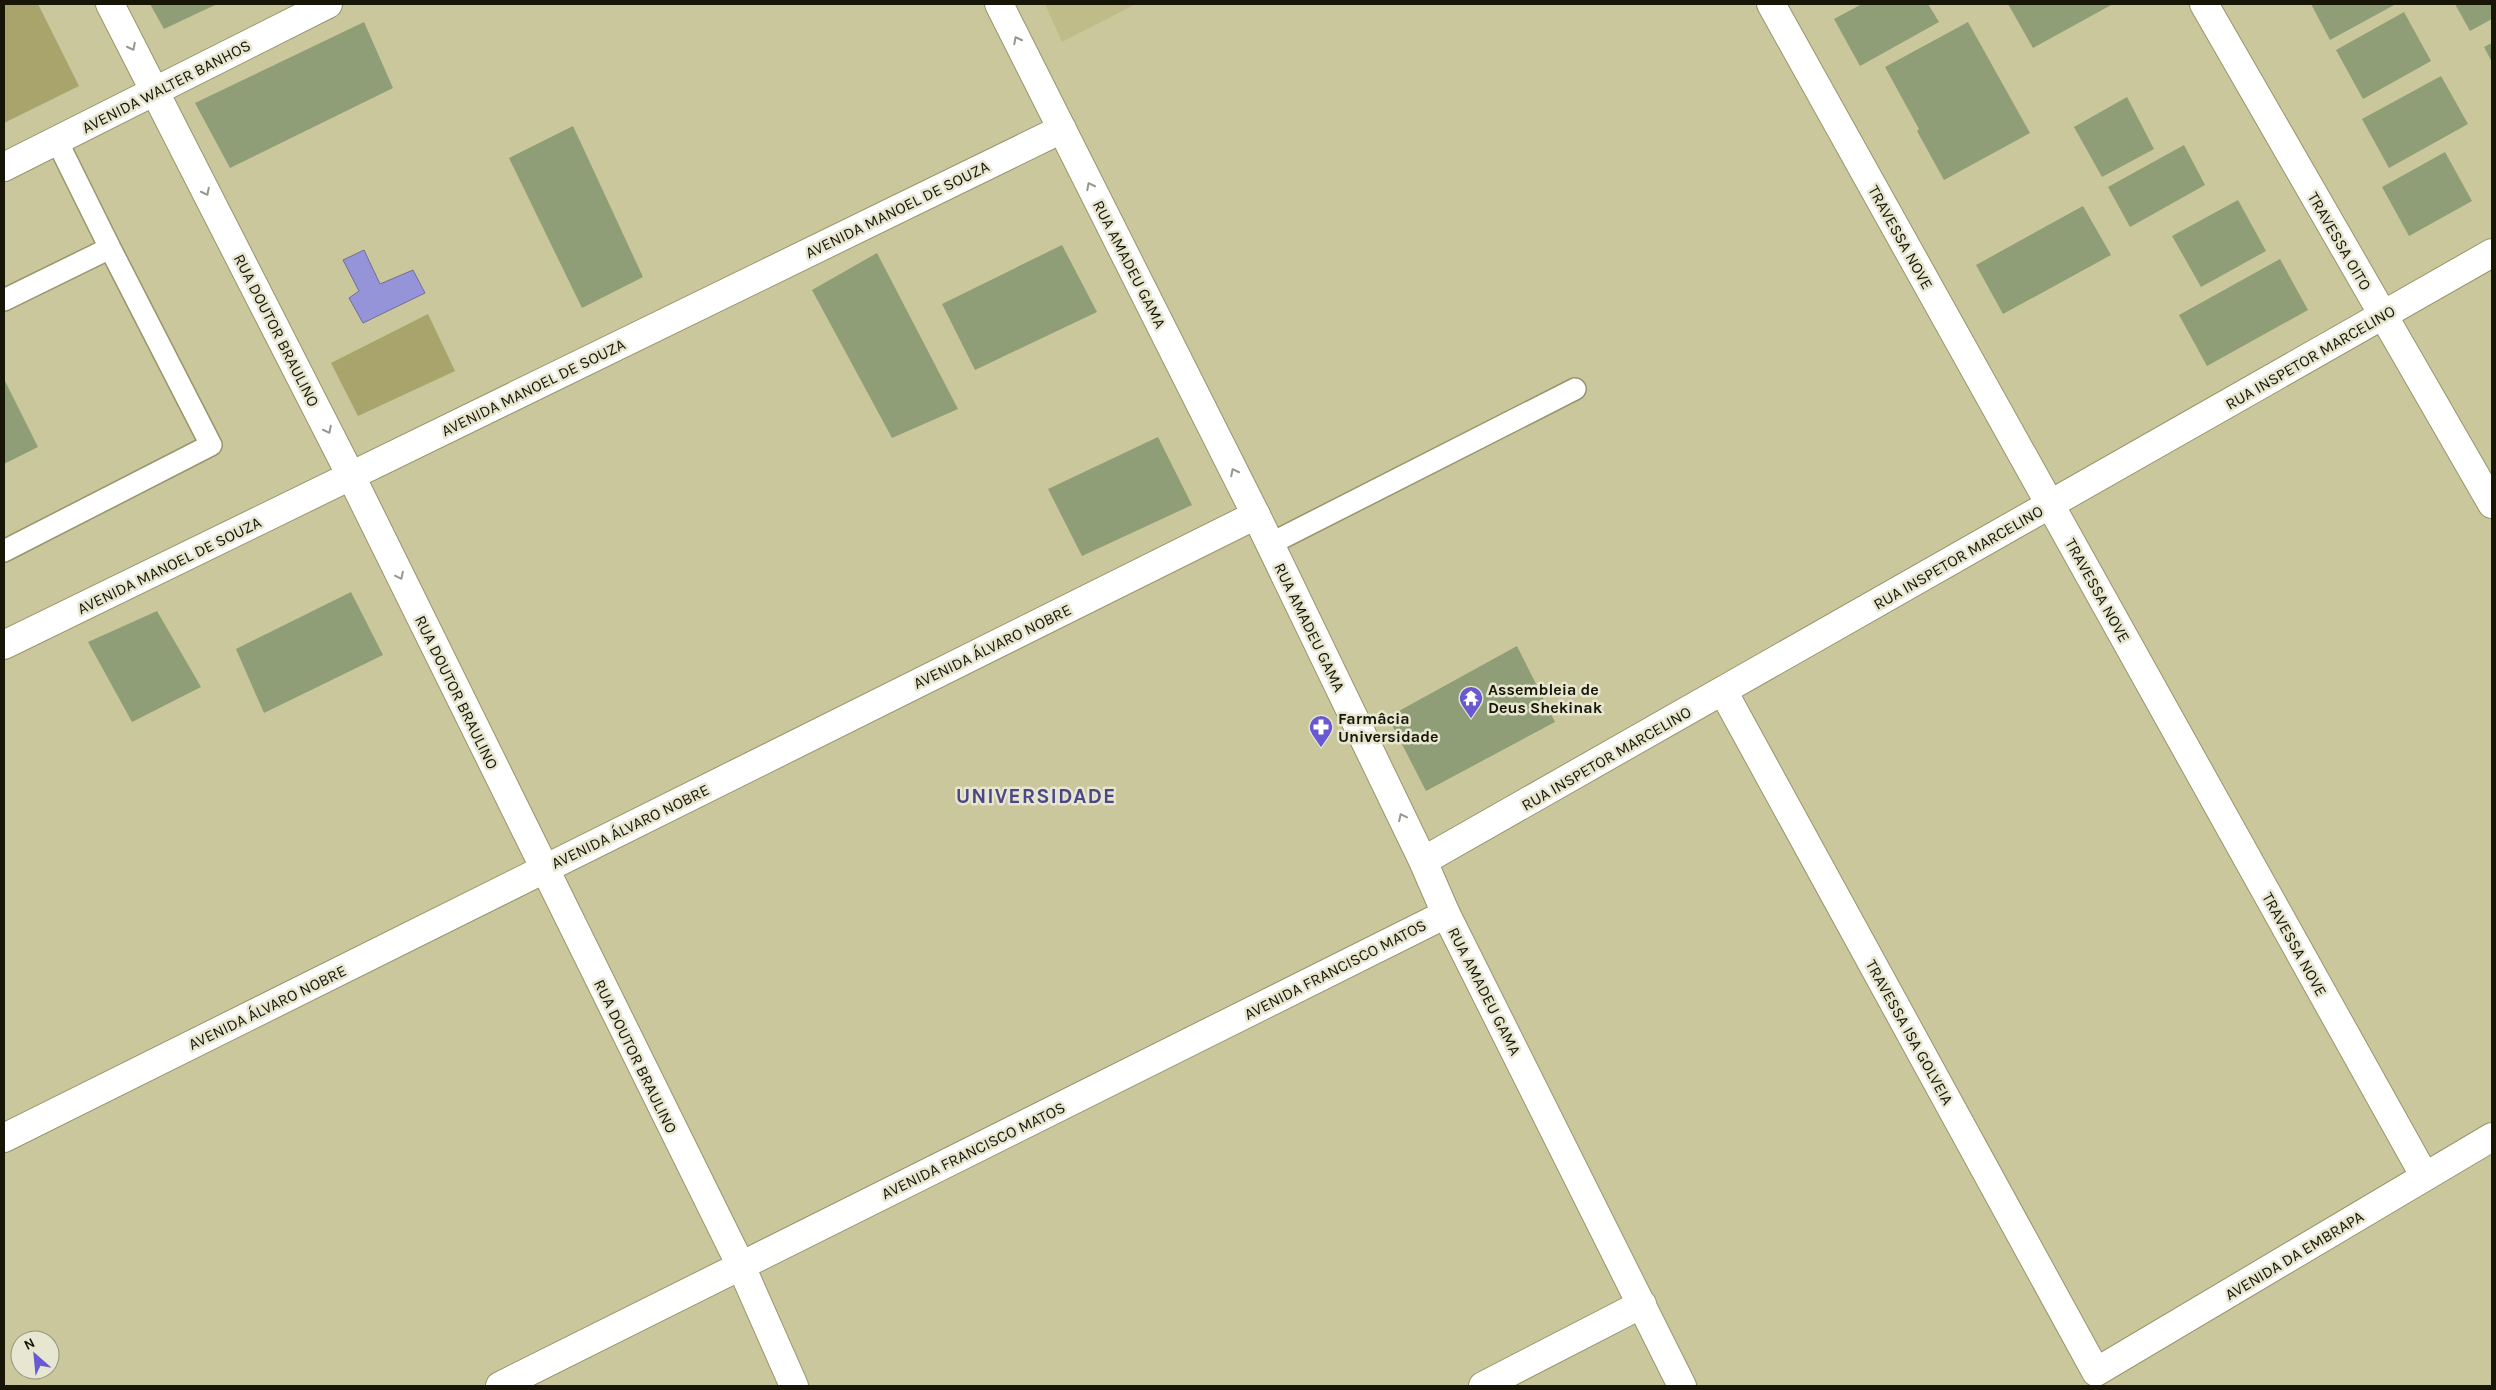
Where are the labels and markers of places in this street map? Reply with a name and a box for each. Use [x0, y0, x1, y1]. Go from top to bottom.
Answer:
place label: Assembleia de Deus Shekinak [1488, 680, 1603, 717]
temple icon: Assembleia de Deus Shekinak [1458, 685, 1484, 719]
place label: Farmâcia Universidade [1338, 709, 1439, 746]
pharmacy icon: Farmâcia Universidade [1308, 714, 1334, 748]

